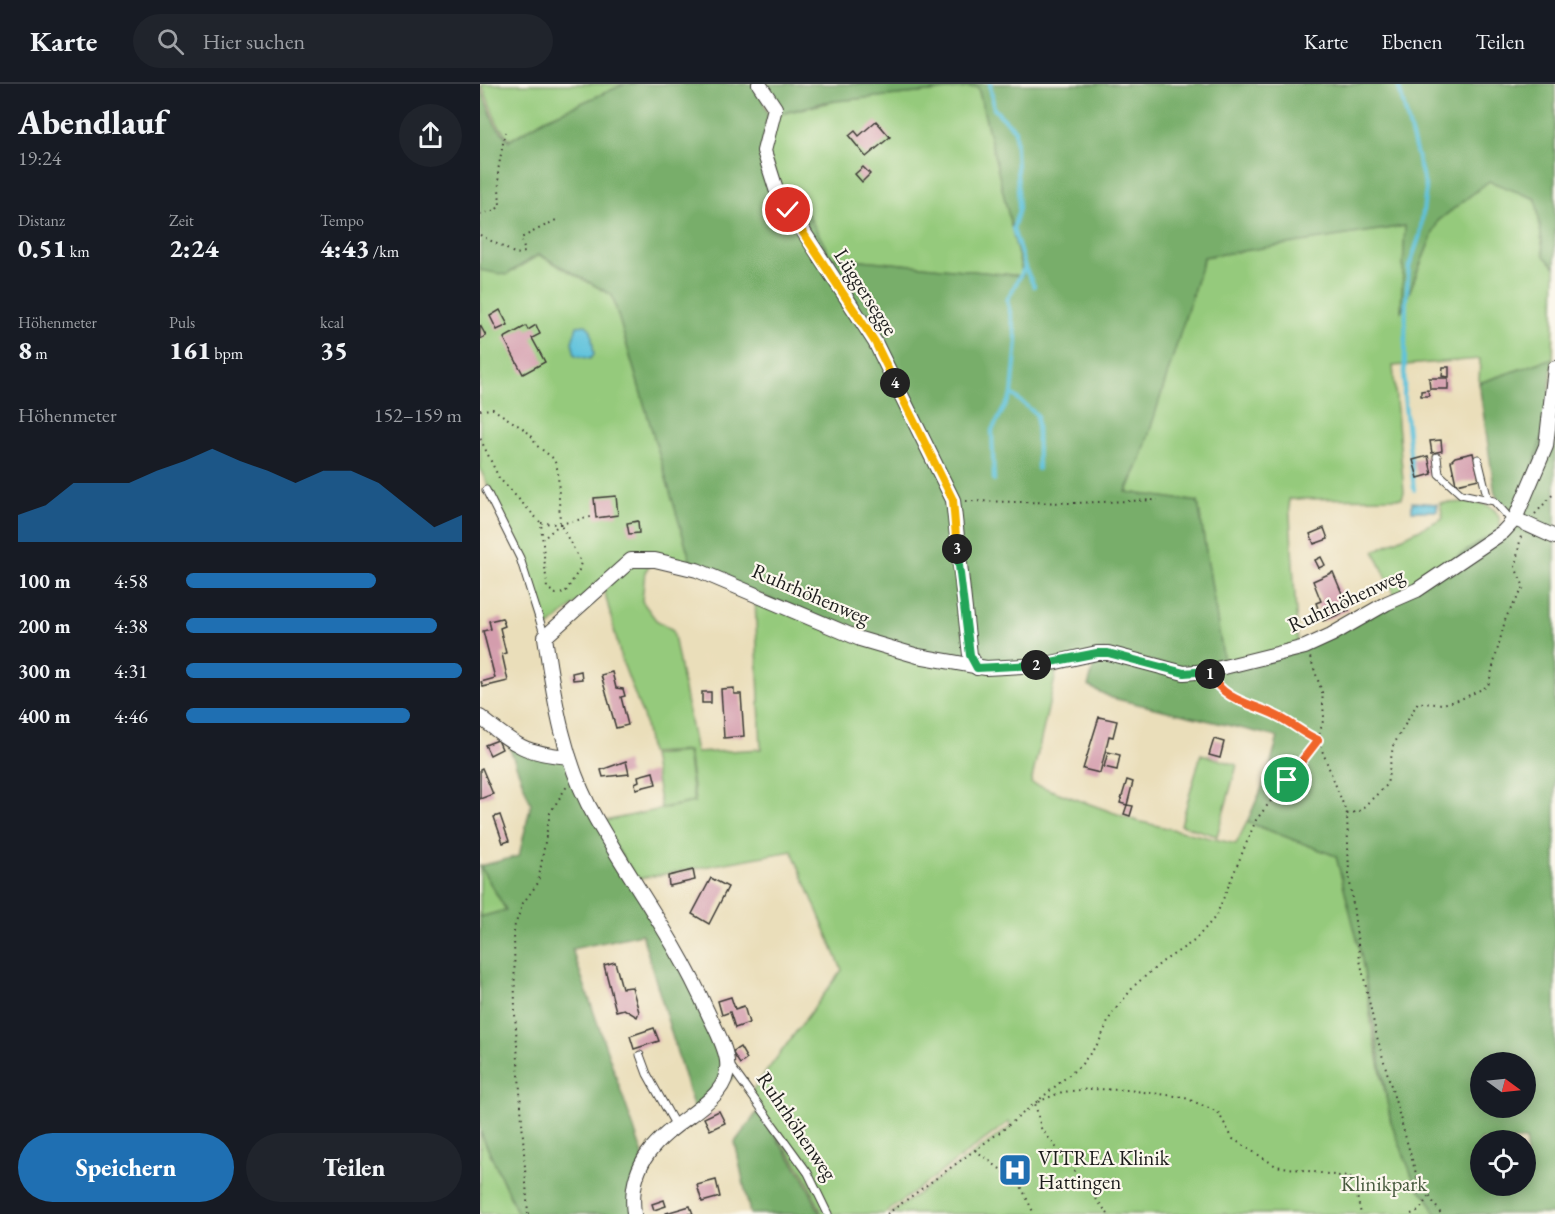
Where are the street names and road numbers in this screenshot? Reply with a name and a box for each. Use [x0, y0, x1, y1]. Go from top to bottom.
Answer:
street label: Lüggersegge [828, 243, 904, 340]
street label: Ruhrhöhenweg [748, 557, 875, 631]
street label: Ruhrhöhenweg [1283, 560, 1409, 638]
street label: Ruhrhöhenweg [751, 1066, 844, 1186]

